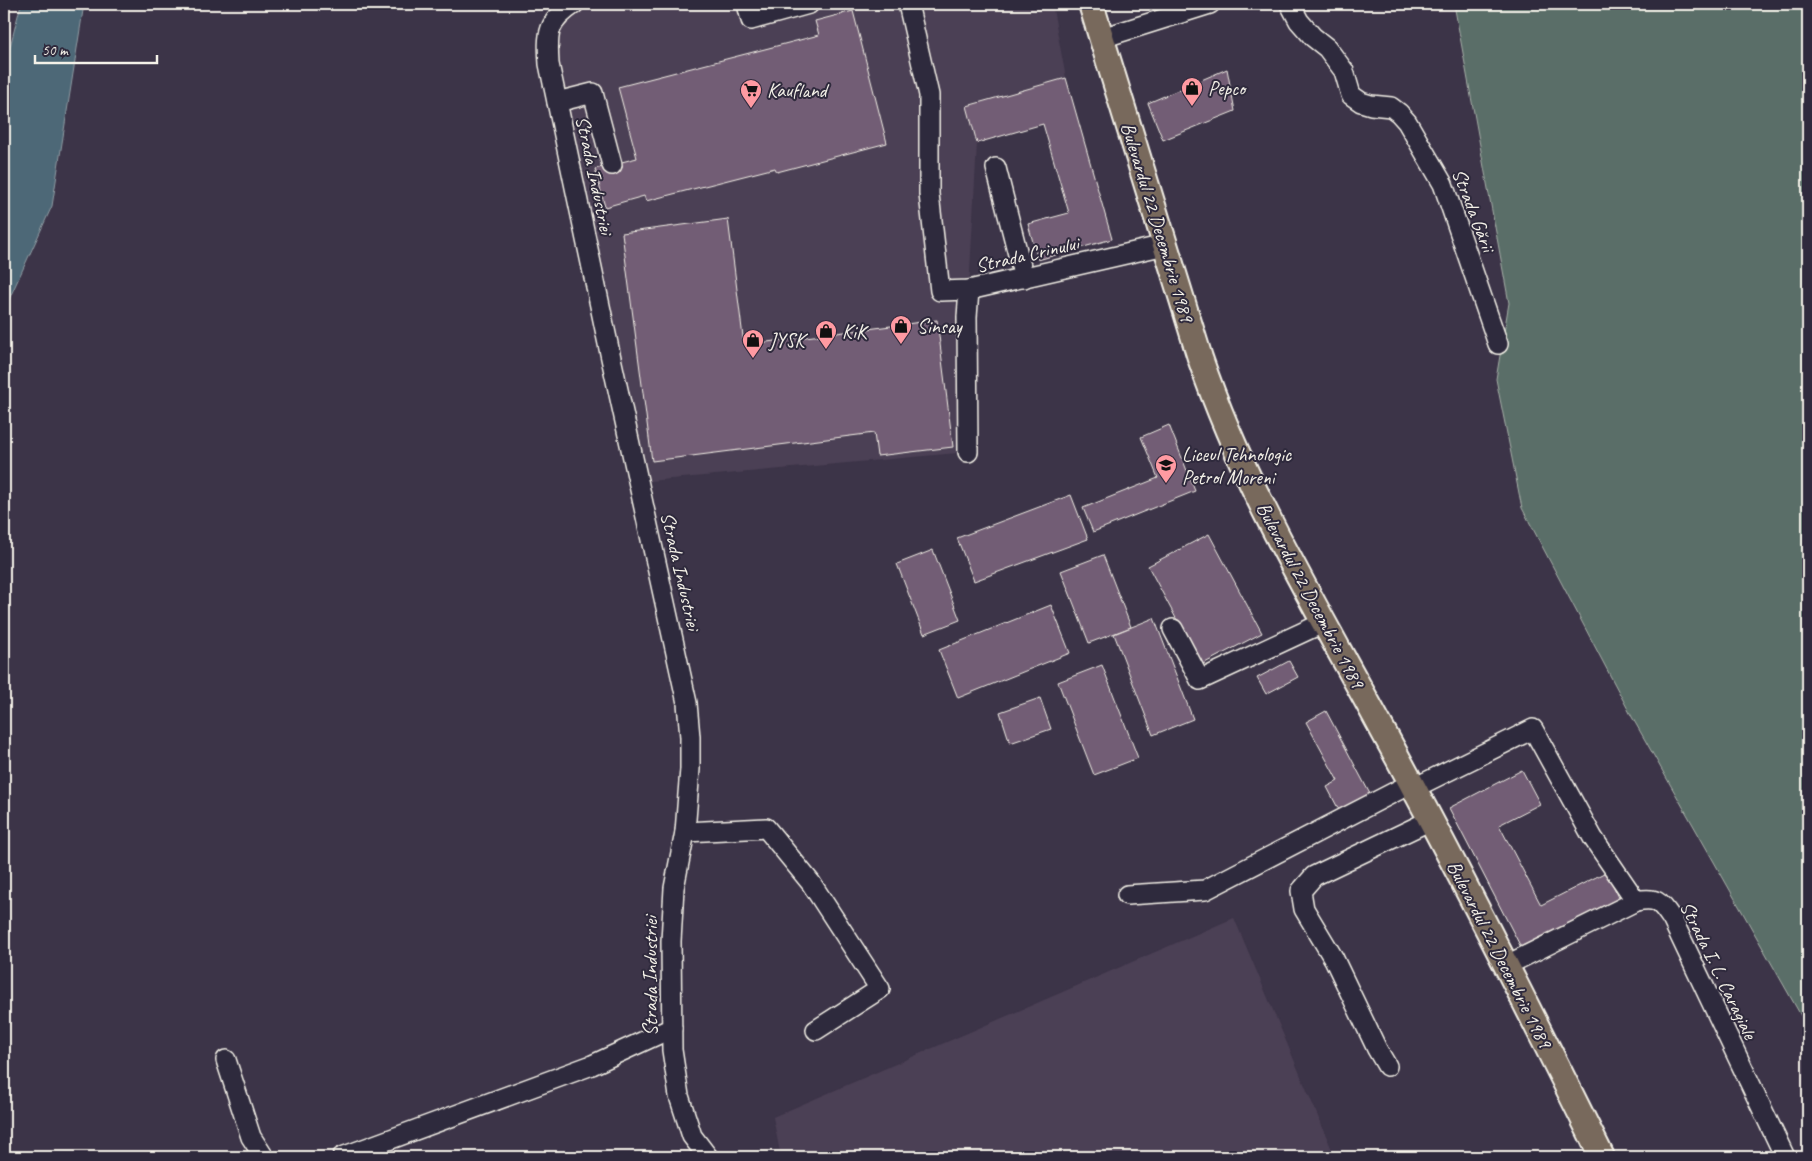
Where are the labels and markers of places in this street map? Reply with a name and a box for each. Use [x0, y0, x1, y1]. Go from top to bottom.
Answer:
shop icon: Pepco [1180, 76, 1204, 107]
place label: Pepco [1208, 76, 1247, 101]
supermarket icon: Kaufland [739, 78, 763, 109]
place label: Kaufland [767, 78, 830, 103]
shop icon: Sinsay [889, 314, 913, 345]
place label: Sinsay [917, 314, 964, 339]
shop icon: KiK [814, 319, 838, 350]
place label: KiK [842, 319, 869, 344]
shop icon: JYSK [741, 328, 765, 359]
place label: JYSK [768, 328, 809, 353]
place label: Liceul Tehnologic Petrol Moreni [1182, 442, 1292, 490]
school or university icon: Liceul Tehnologic Petrol Moreni [1154, 453, 1178, 484]

